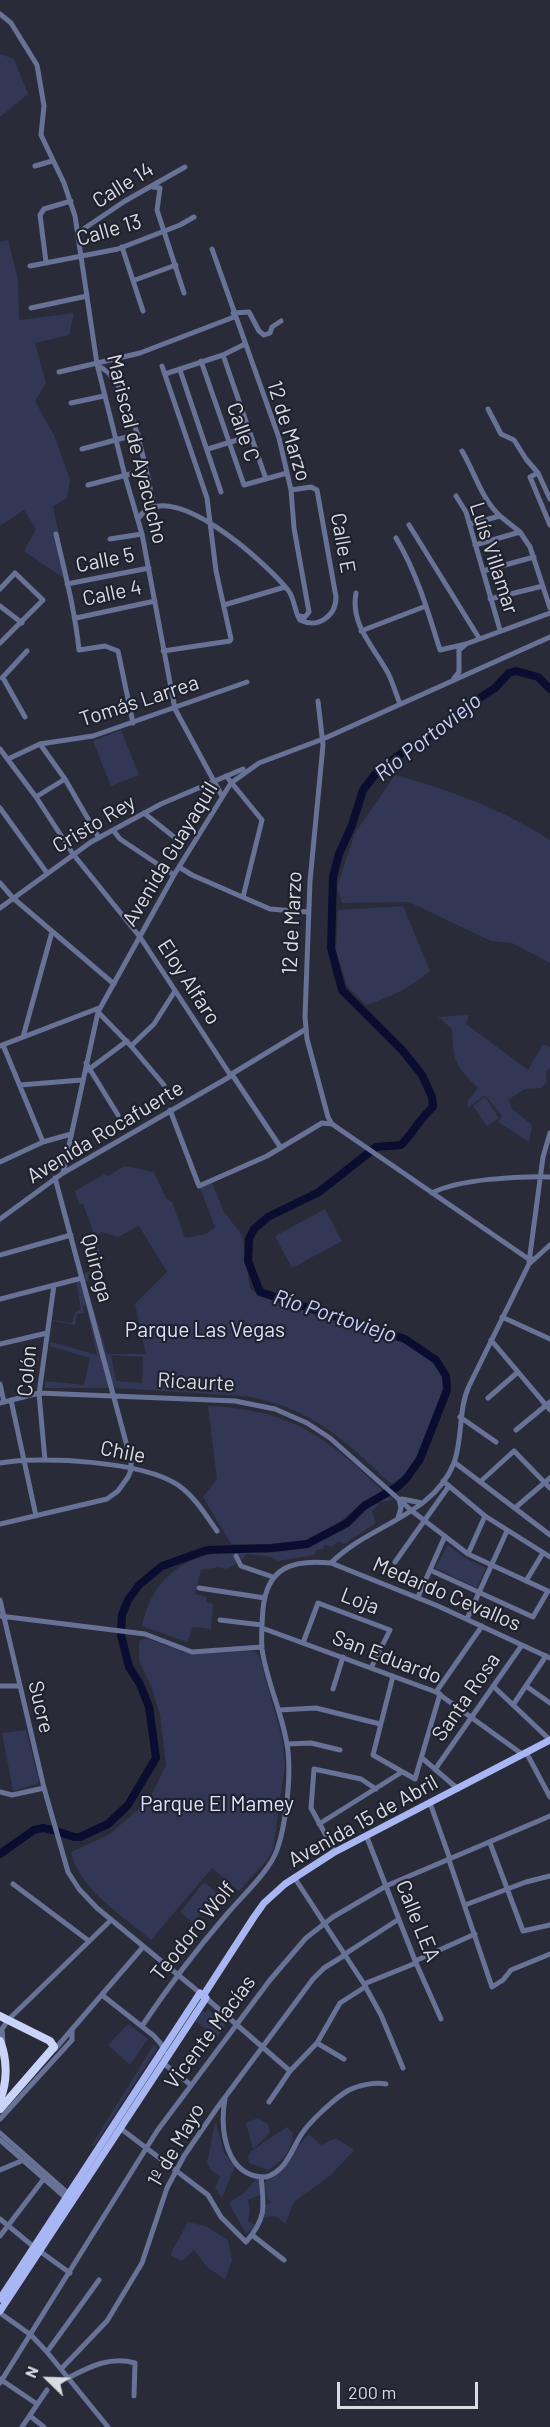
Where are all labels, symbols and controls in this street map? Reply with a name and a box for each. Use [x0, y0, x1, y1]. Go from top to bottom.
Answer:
street label: Calle 14 [88, 156, 158, 214]
street label: Calle 13 [74, 209, 144, 251]
street label: Mariscal de Ayacucho [101, 352, 173, 546]
street label: 12 de Marzo [262, 378, 316, 484]
street label: Calle C [221, 399, 265, 465]
street label: Luís Villamar [464, 499, 524, 617]
street label: Calle E [325, 511, 361, 575]
street label: Calle 5 [74, 542, 136, 578]
street label: Calle 4 [80, 574, 144, 612]
street label: Tomás Larrea [76, 670, 202, 732]
water label: Río Portoviejo [369, 687, 487, 787]
street label: Avenida Guayaquil [117, 777, 223, 931]
street label: Cristo Rey [48, 789, 140, 859]
street label: 12 de Marzo [277, 870, 307, 976]
street label: Eloy Alfaro [152, 935, 226, 1029]
street label: Avenida Rocafuerte [22, 1075, 188, 1189]
street label: Quiroga [76, 1231, 118, 1305]
water label: Río Portoviejo [270, 1284, 400, 1348]
park label: Parque Las Vegas [125, 1317, 285, 1343]
street label: Colón [12, 1344, 42, 1398]
street label: Ricaurte [157, 1367, 235, 1397]
street label: Chile [98, 1435, 148, 1469]
street label: Medardo Cevallos [369, 1551, 525, 1637]
street label: Loja [337, 1582, 383, 1620]
street label: San Eduardo [329, 1625, 445, 1689]
street label: Santa Rosa [426, 1648, 506, 1746]
street label: Sucre [23, 1678, 59, 1736]
street label: Avenida 15 de Abril [284, 1769, 442, 1873]
park label: Parque El Mamey [140, 1791, 294, 1817]
street label: Teodoro Wolf [145, 1876, 241, 1986]
street label: Calle LEA [390, 1877, 446, 1965]
street label: Vicente Macías [159, 1970, 261, 2094]
street label: 1º de Mayo [142, 2099, 210, 2191]
north arrow [18, 2349, 78, 2409]
text: N [20, 2363, 42, 2380]
scale bar [340, 2370, 481, 2408]
text: 200 m [348, 2381, 396, 2403]

